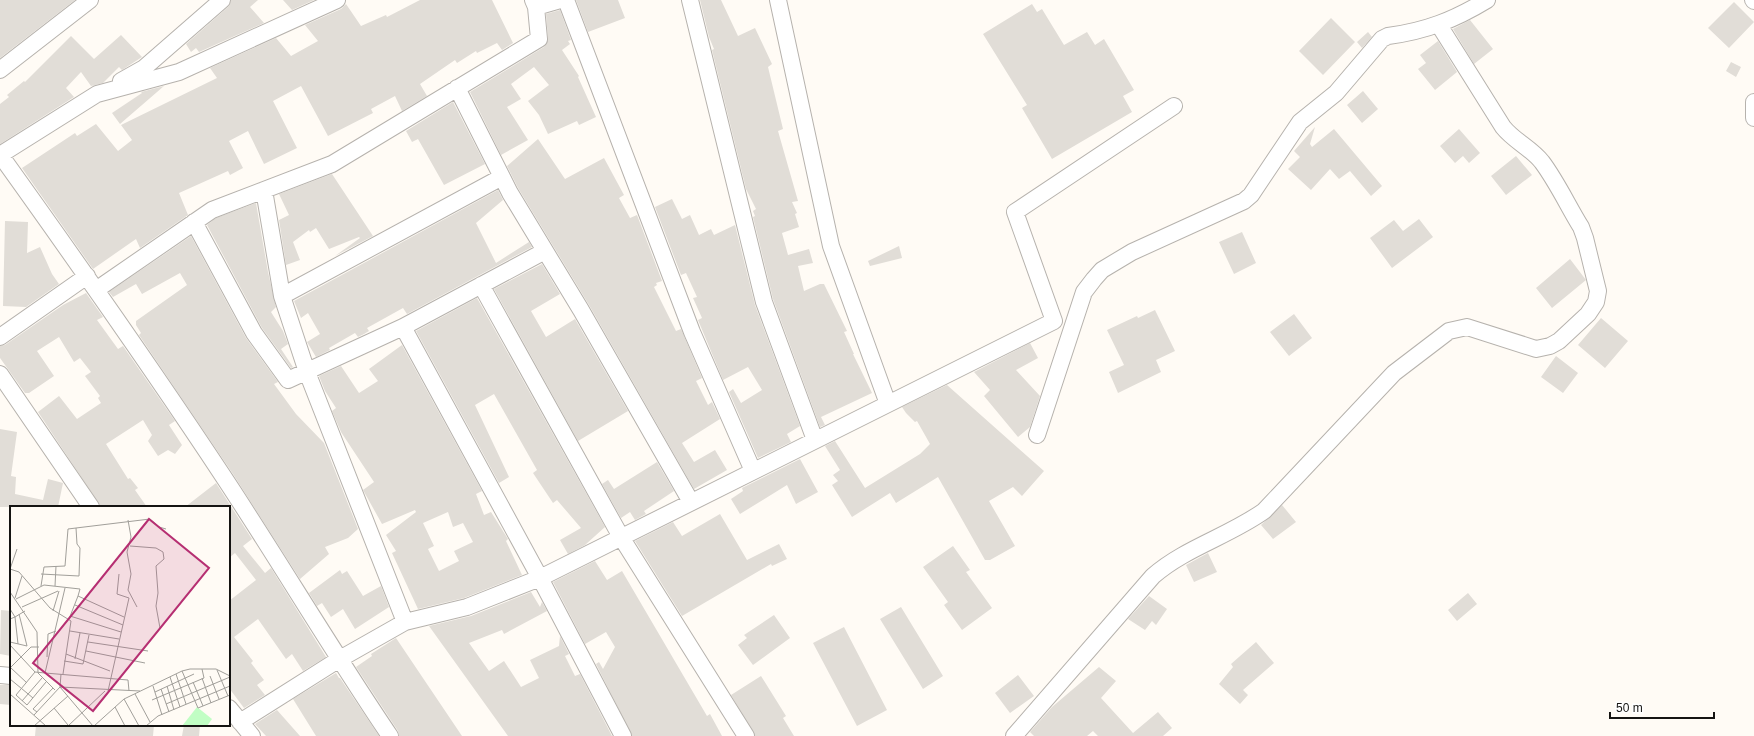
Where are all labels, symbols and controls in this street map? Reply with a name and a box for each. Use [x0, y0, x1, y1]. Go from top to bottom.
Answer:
inset map [10, 506, 230, 726]
scale bar [1610, 694, 1714, 720]
text: 50 m [1616, 701, 1643, 715]

